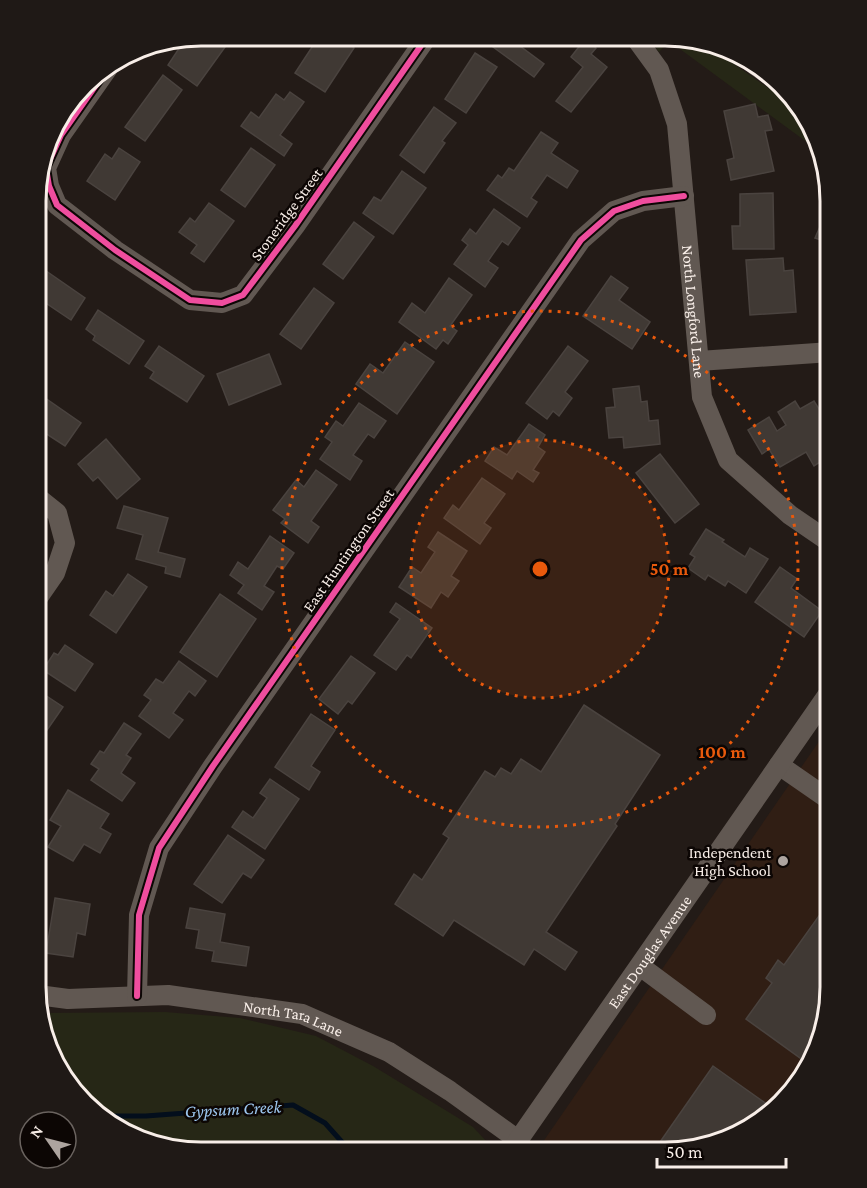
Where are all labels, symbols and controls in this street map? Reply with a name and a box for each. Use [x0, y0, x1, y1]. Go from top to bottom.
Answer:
street label: Stoneridge Street [247, 164, 327, 264]
street label: North Longford Lane [679, 244, 708, 379]
street label: East Huntington Street [299, 485, 399, 616]
centre of rings [530, 559, 550, 579]
text: 50 m [650, 559, 689, 579]
text: 100 m [698, 742, 746, 762]
place label: Independent High School [689, 844, 772, 880]
marker: Independent High School [776, 854, 790, 868]
street label: East Douglas Avenue [605, 892, 695, 1012]
street label: North Tara Lane [242, 998, 345, 1040]
water label: Gypsum Creek [184, 1096, 283, 1122]
north arrow [18, 1110, 78, 1170]
text: N [26, 1122, 46, 1141]
scale bar [657, 1131, 786, 1169]
text: 50 m [666, 1142, 703, 1162]

